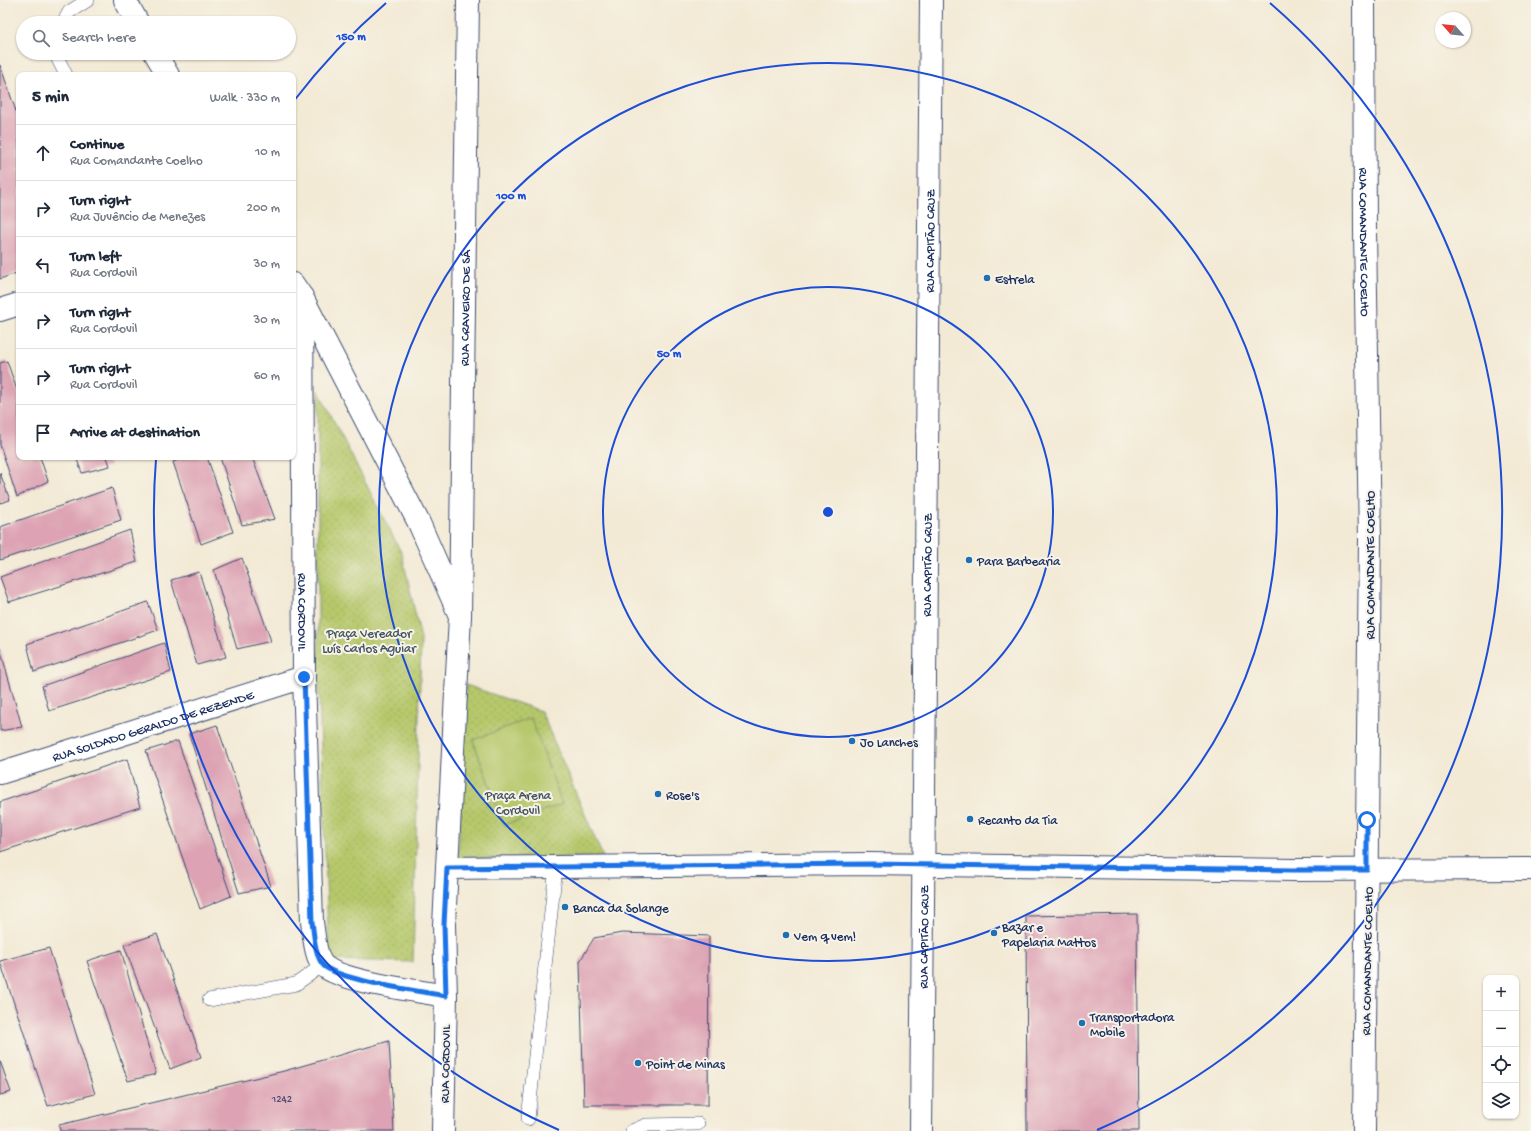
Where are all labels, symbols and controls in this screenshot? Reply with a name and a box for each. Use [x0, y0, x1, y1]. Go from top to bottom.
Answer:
north arrow [1435, 12, 1471, 48]
search box [16, 16, 296, 60]
icon: search [30, 27, 52, 49]
text: Search here [62, 29, 136, 47]
text: 150 m [335, 31, 366, 45]
text: 5 min [32, 88, 69, 108]
text: Walk · 330 m [210, 91, 280, 106]
text: Continue [70, 136, 124, 154]
icon: ahead [32, 142, 54, 164]
text: 10 m [255, 145, 280, 160]
text: Rua Comandante Coelho [70, 154, 203, 169]
street label: RUA COMANDANTE COELHO [1355, 167, 1371, 317]
street label: RUA CAPITÃO CRUZ [923, 189, 939, 293]
text: 100 m [495, 190, 526, 204]
text: Turn right [70, 192, 130, 210]
icon: right [32, 198, 54, 220]
text: 200 m [247, 201, 280, 216]
text: Rua Juvêncio de Menezes [70, 210, 205, 225]
text: Turn left [70, 248, 121, 266]
street label: RUA CRAVEIRO DE SÁ [458, 249, 475, 366]
icon: left [32, 254, 54, 276]
text: 30 m [254, 257, 280, 272]
text: Rua Cordovil [70, 266, 137, 281]
marker: Estrela [982, 273, 992, 283]
place label: Estrela [995, 273, 1035, 288]
text: Turn right [70, 304, 130, 322]
icon: right [32, 310, 54, 332]
text: 30 m [254, 313, 280, 328]
text: Rua Cordovil [70, 322, 137, 337]
text: 50 m [657, 348, 682, 362]
text: Turn right [70, 360, 130, 378]
icon: right [32, 366, 54, 388]
text: 60 m [254, 369, 280, 384]
text: Rua Cordovil [70, 378, 137, 393]
icon: arrive [32, 422, 54, 444]
text: Arrive at destination [70, 424, 200, 442]
street label: RUA COMANDANTE COELHO [1364, 490, 1379, 639]
centre of rings [821, 505, 835, 519]
street label: RUA CAPITÃO CRUZ [920, 513, 936, 617]
marker: Para Barbearia [964, 555, 974, 565]
place label: Para Barbearia [976, 555, 1061, 570]
street label: RUA CORDOVIL [293, 573, 309, 652]
park label: Praça Vereador Luís Carlos Aguiar [322, 627, 417, 657]
route end [295, 668, 313, 686]
street label: RUA SOLDADO GERALDO DE REZENDE [51, 688, 257, 766]
marker: Jo Lanches [847, 736, 857, 746]
place label: Jo Lanches [860, 736, 919, 751]
park label: Praça Arena Cordovil [484, 789, 552, 819]
marker: Rose's [653, 789, 663, 799]
place label: Rose's [666, 789, 700, 804]
route start [1358, 811, 1376, 829]
marker: Recanto da Tia [965, 814, 975, 824]
place label: Recanto da Tia [978, 814, 1058, 829]
street label: RUA CAPITÃO CRUZ [917, 885, 933, 989]
street label: RUA COMANDANTE COELHO [1360, 886, 1377, 1036]
marker: Banca da Solange [560, 902, 570, 912]
place label: Banca da Solange [572, 902, 669, 917]
place label: Bazar e Papelaria Mattos [1001, 921, 1097, 951]
marker: Bazar e Papelaria Mattos [989, 928, 999, 938]
marker: Vem q vem! [781, 930, 791, 940]
place label: Vem q vem! [793, 930, 856, 945]
map controls [1483, 975, 1519, 1119]
button: + [1483, 975, 1519, 1011]
place label: Transportadora Mobile [1089, 1011, 1175, 1041]
button: − [1483, 1011, 1519, 1047]
marker: Transportadora Mobile [1077, 1018, 1087, 1028]
street label: RUA CORDOVIL [438, 1024, 455, 1103]
button: locate [1483, 1047, 1519, 1083]
marker: Point de Minas [633, 1058, 643, 1068]
place label: Point de Minas [645, 1058, 726, 1073]
button: layers [1483, 1083, 1519, 1119]
house number: 1242 [271, 1094, 293, 1106]

